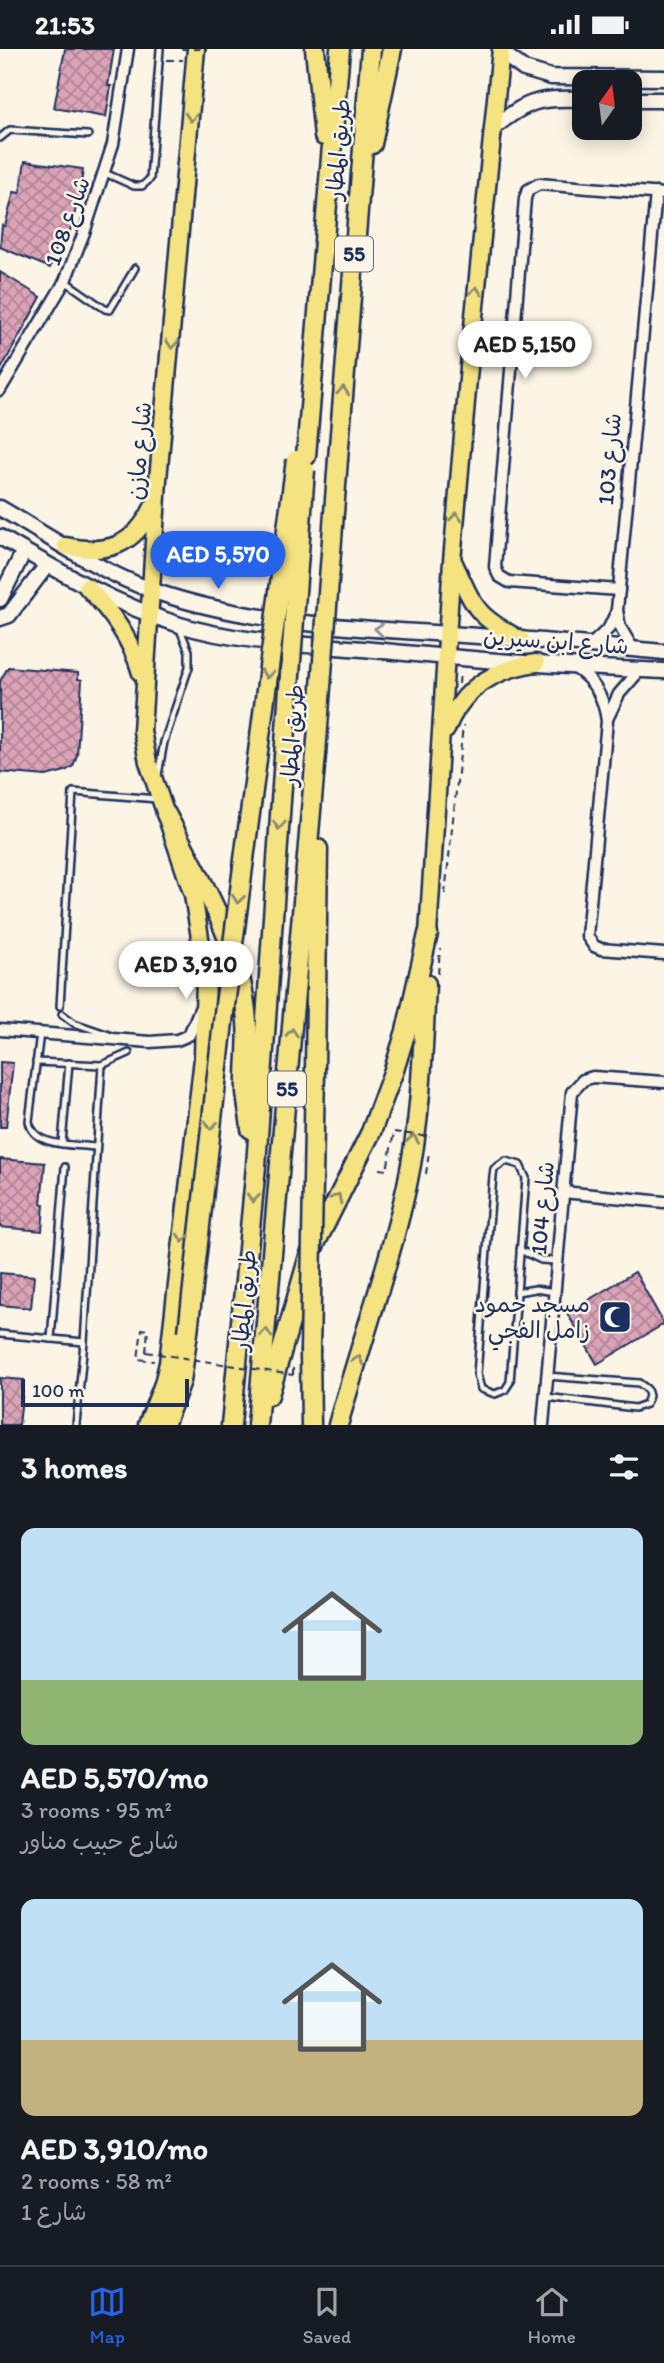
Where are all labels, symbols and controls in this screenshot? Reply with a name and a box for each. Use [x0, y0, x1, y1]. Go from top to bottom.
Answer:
text: 21:53 [35, 9, 95, 41]
north arrow [572, 70, 642, 140]
map controls [572, 70, 642, 140]
street label: طريق المطار [319, 97, 356, 203]
one-way arrow [184, 112, 199, 123]
street label: شارع 108 [38, 173, 98, 270]
road number: 55 [335, 237, 373, 271]
one-way arrow [468, 285, 483, 296]
pin: AED 5,150 [445, 321, 605, 381]
text: AED 5,150 [474, 330, 576, 358]
one-way arrow [165, 339, 180, 350]
one-way arrow [335, 385, 350, 396]
street label: شارع مازن [121, 401, 159, 501]
street label: شارع 103 [591, 412, 629, 506]
one-way arrow [448, 511, 463, 522]
pin: AED 5,570 [138, 531, 298, 591]
text: AED 5,570 [166, 540, 270, 568]
one-way arrow [373, 622, 384, 637]
street label: شارع ابن سيرين [482, 622, 630, 662]
one-way arrow [259, 668, 274, 679]
street label: طريق المطار [274, 683, 310, 789]
one-way arrow [272, 820, 287, 831]
one-way arrow [231, 893, 246, 905]
pin: AED 3,910 [106, 941, 266, 1001]
text: AED 3,910 [135, 950, 237, 978]
one-way arrow [284, 1027, 299, 1038]
road number: 55 [268, 1072, 306, 1107]
one-way arrow [204, 1119, 219, 1131]
one-way arrow [406, 1134, 421, 1145]
street label: شارع 104 [524, 1160, 562, 1256]
one-way arrow [246, 1193, 261, 1204]
one-way arrow [328, 1193, 342, 1205]
one-way arrow [176, 1232, 191, 1243]
street label: طريق المطار [225, 1248, 262, 1354]
place label: مسجد حمود زامل الفجي [475, 1290, 590, 1351]
mosque icon: مسجد حمود زامل الفجي [596, 1298, 634, 1336]
one-way arrow [258, 1327, 273, 1338]
one-way arrow [350, 1354, 365, 1366]
scale bar [21, 1376, 189, 1408]
text: 100 m [32, 1379, 84, 1402]
icon: filters [605, 1448, 643, 1486]
text: 3 homes [21, 1449, 128, 1486]
icon: home [269, 1573, 395, 1699]
text: AED 5,570/mo [21, 1759, 209, 1796]
text: 3 rooms · 95 m² [21, 1796, 172, 1824]
text: شارع حبيب مناور [21, 1827, 179, 1855]
icon: home [269, 1944, 395, 2070]
text: AED 3,910/mo [21, 2130, 208, 2167]
text: 2 rooms · 58 m² [21, 2167, 172, 2195]
text: شارع 1 [21, 2198, 87, 2226]
tab: Map [88, 2283, 126, 2348]
tab: Saved [303, 2283, 351, 2348]
tab: Home [528, 2283, 576, 2348]

